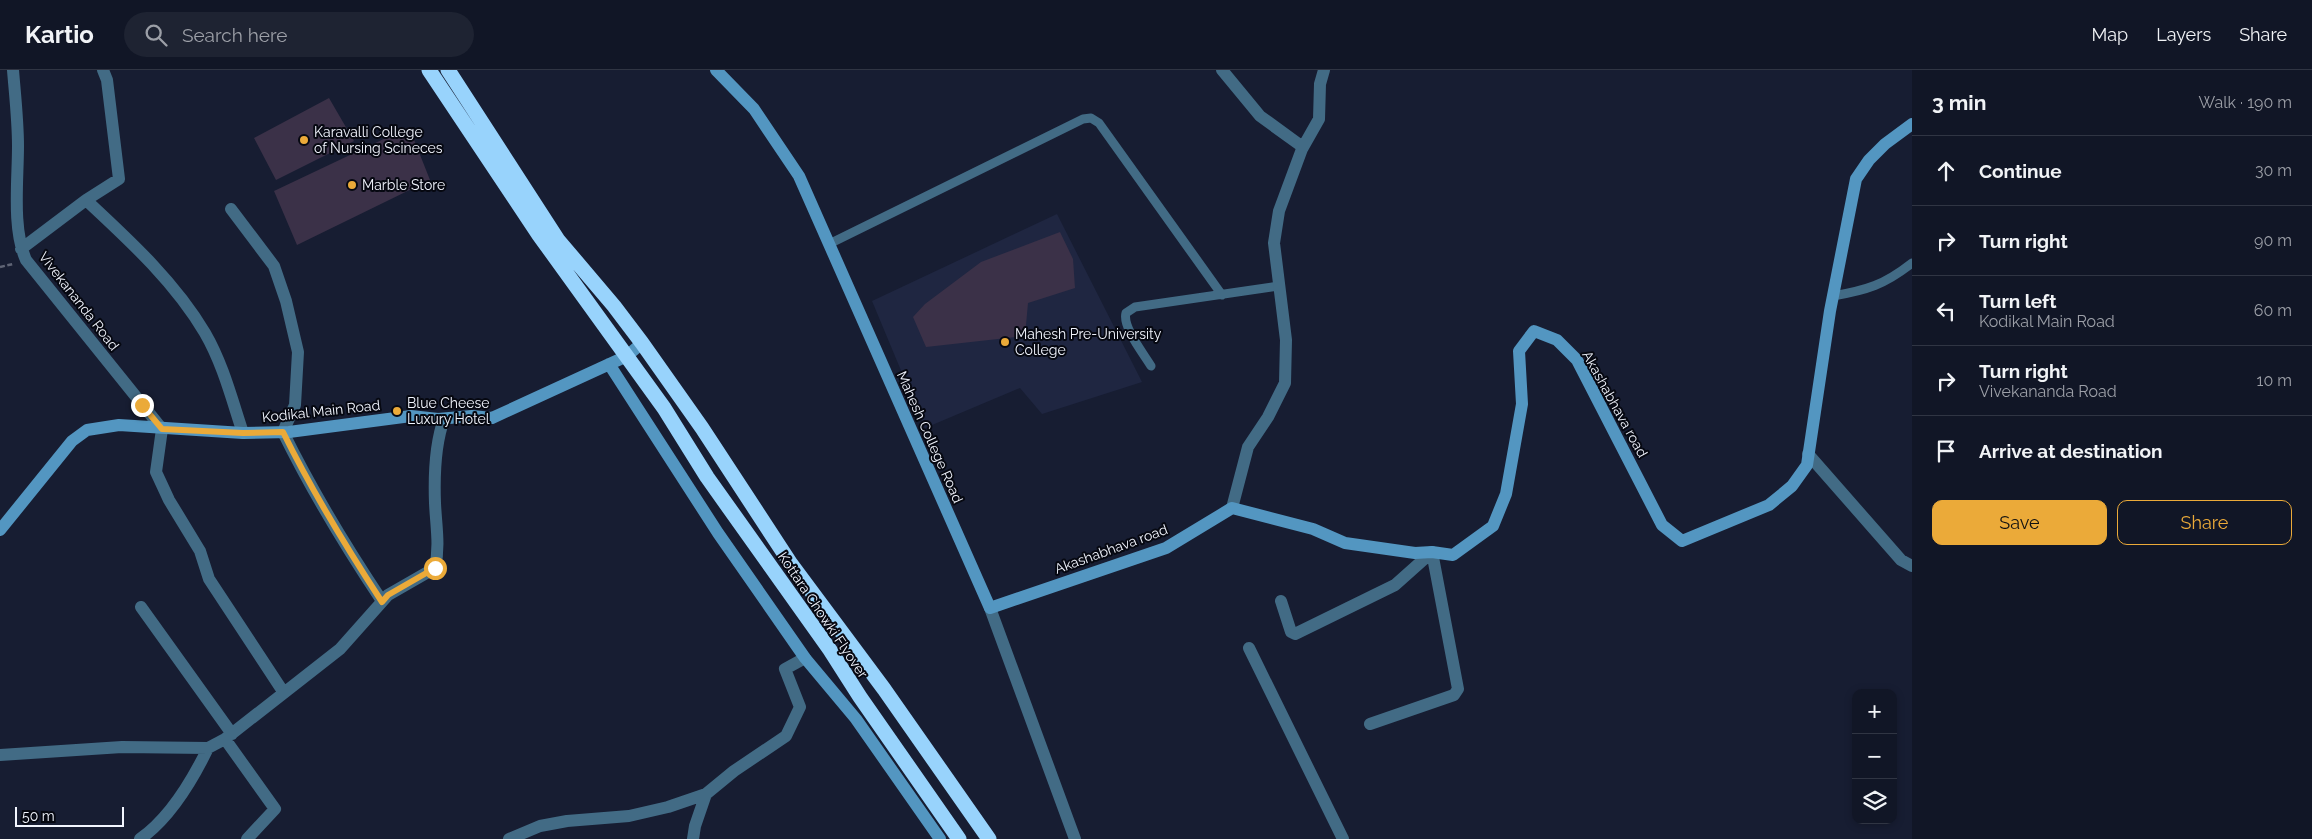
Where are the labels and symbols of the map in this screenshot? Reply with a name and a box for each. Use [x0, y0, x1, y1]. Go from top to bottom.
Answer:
place label: Karavalli College of Nursing Scineces [314, 124, 443, 156]
marker: Karavalli College of Nursing Scineces [298, 134, 310, 146]
place label: Marble Store [362, 177, 445, 193]
marker: Marble Store [346, 179, 358, 191]
street label: Vivekananda Road [36, 249, 122, 353]
place label: Mahesh Pre-University College [1015, 326, 1162, 358]
marker: Mahesh Pre-University College [999, 336, 1011, 348]
street label: Akashabhava road [1579, 348, 1651, 460]
street label: Mahesh College Road [894, 369, 966, 505]
route end [131, 394, 154, 417]
place label: Blue Cheese Luxury Hotel [407, 395, 490, 427]
street label: Kodikal Main Road [261, 397, 381, 425]
marker: Blue Cheese Luxury Hotel [391, 405, 403, 417]
street label: Akashabhava road [1052, 521, 1170, 577]
street label: Kottara Chowki Flyover [775, 549, 871, 681]
route start [424, 557, 447, 580]
scale bar [15, 804, 124, 827]

